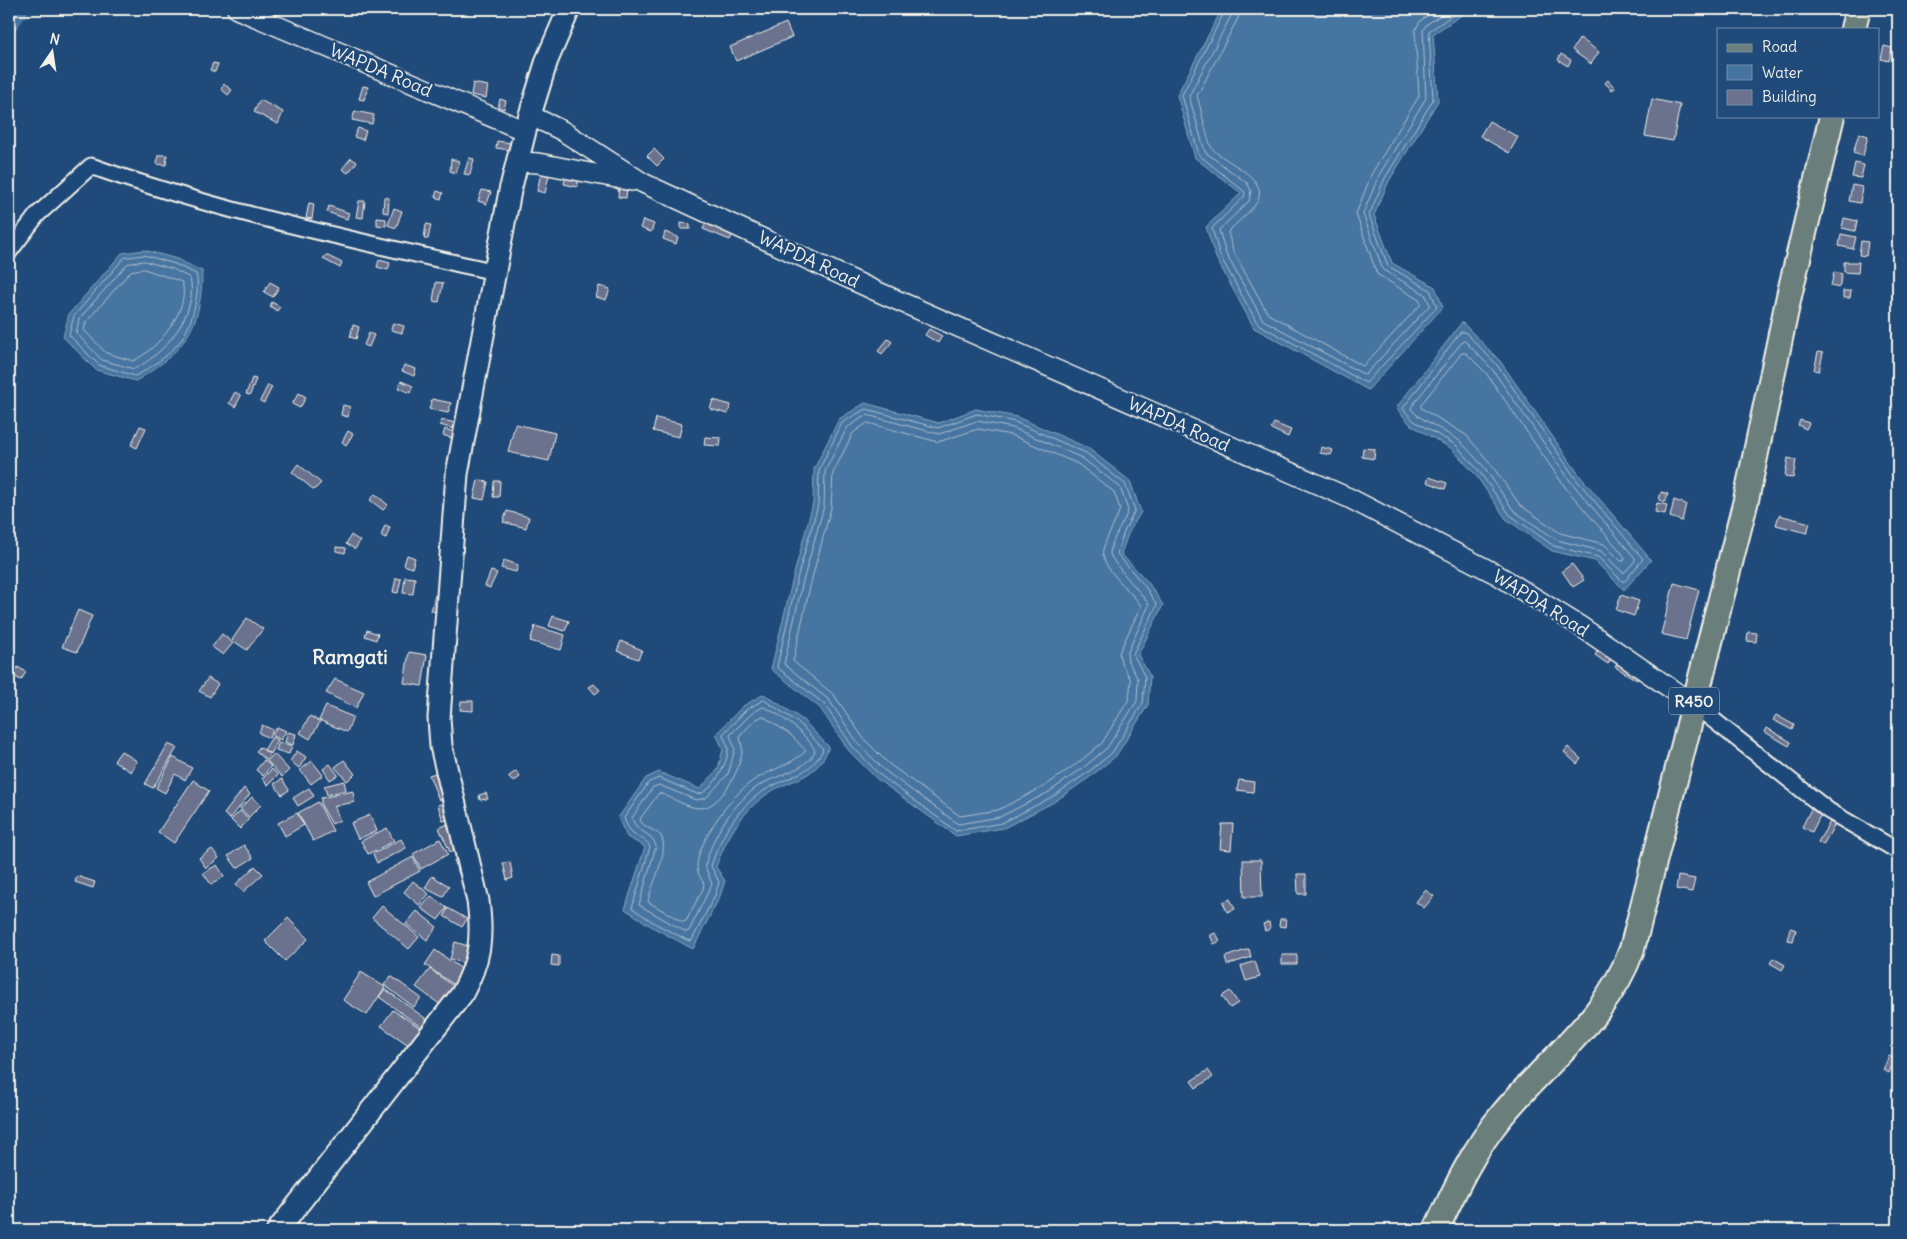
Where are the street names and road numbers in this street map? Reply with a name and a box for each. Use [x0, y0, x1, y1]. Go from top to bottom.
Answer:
street label: WAPDA Road [326, 38, 436, 102]
street label: WAPDA Road [755, 226, 864, 293]
street label: WAPDA Road [1124, 391, 1234, 457]
street label: WAPDA Road [1489, 564, 1594, 642]
road number: R450 [1669, 688, 1719, 714]

